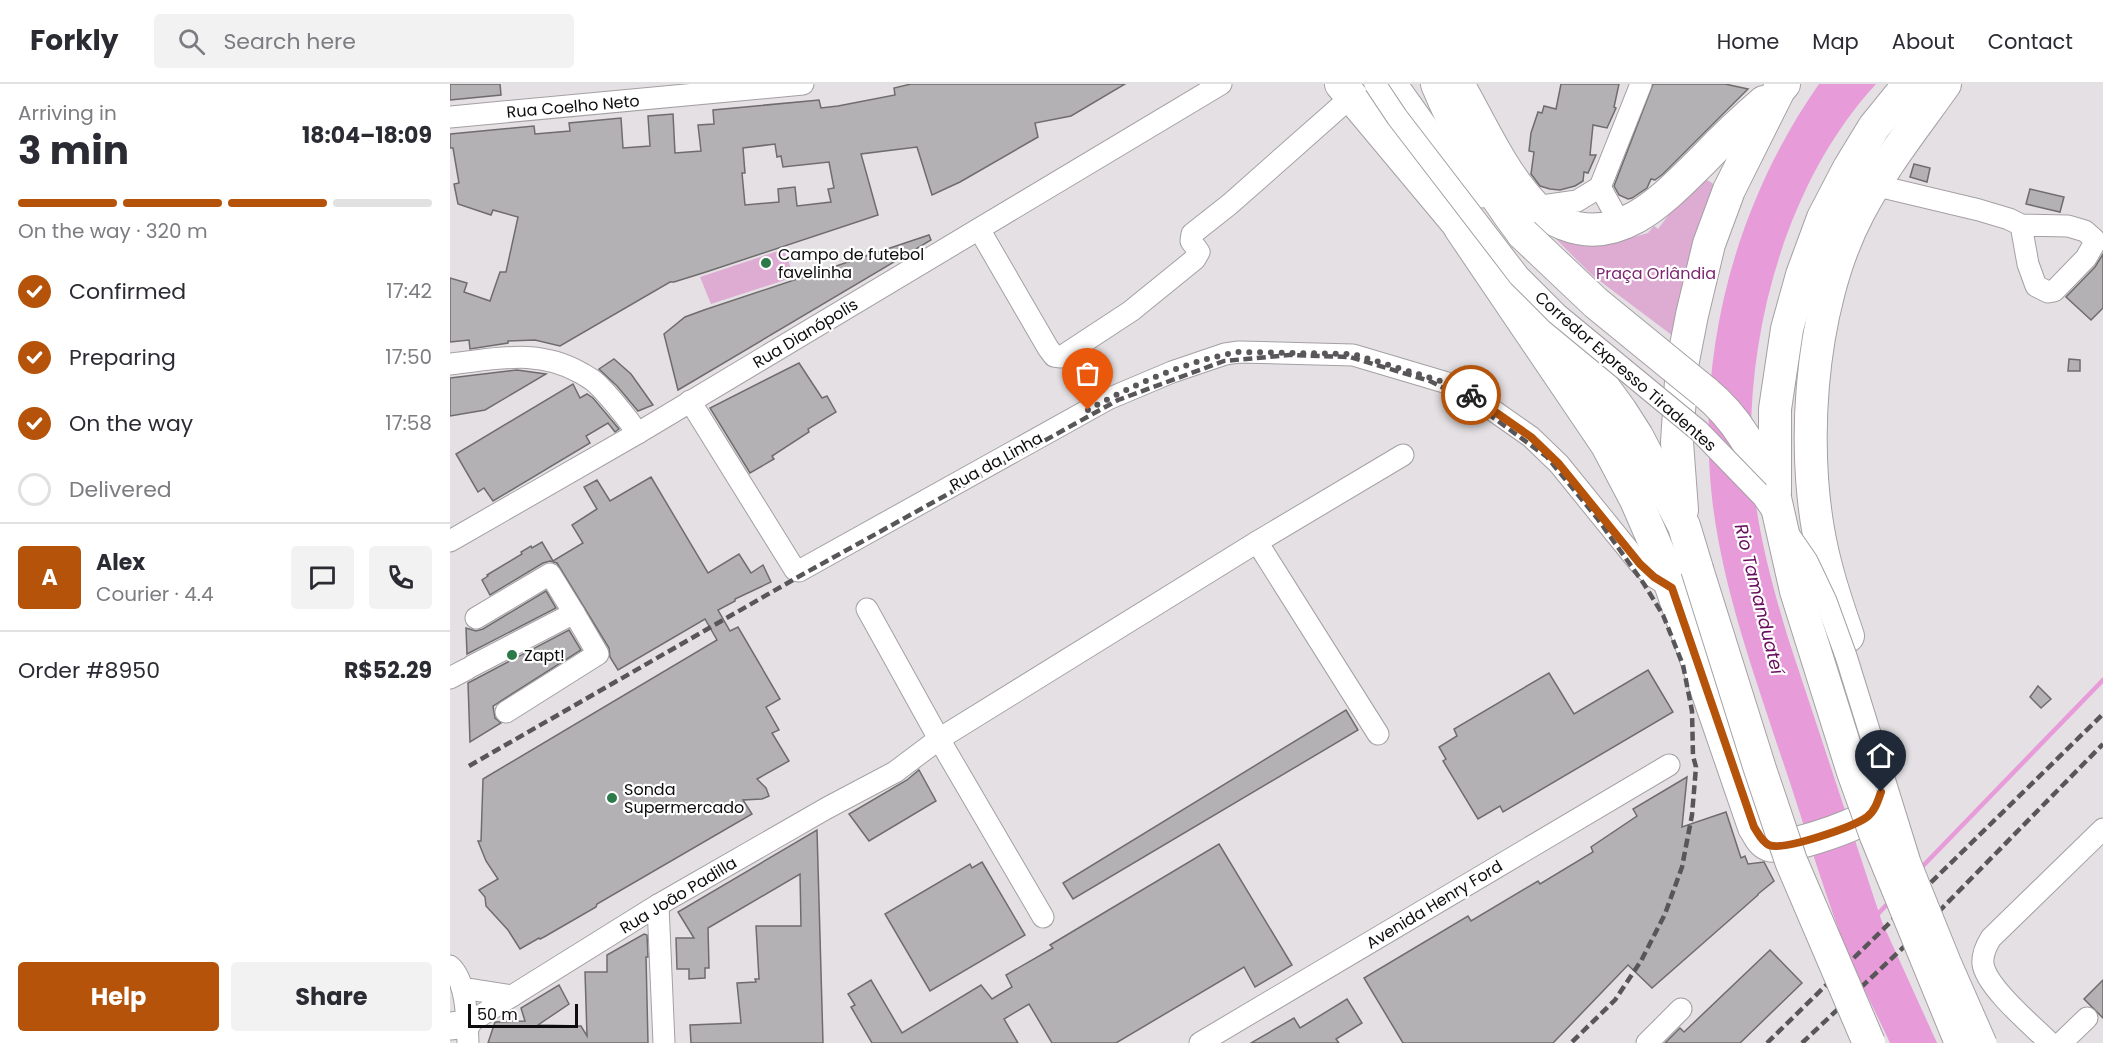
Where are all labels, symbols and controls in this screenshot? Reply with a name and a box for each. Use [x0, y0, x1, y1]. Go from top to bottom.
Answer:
search box [154, 14, 574, 68]
text: Forkly [30, 21, 118, 60]
icon: search [175, 25, 208, 58]
text: Search here [223, 26, 356, 57]
text: Home [1717, 27, 1779, 56]
text: Map [1812, 27, 1859, 56]
text: About [1892, 27, 1955, 56]
text: Contact [1988, 27, 2073, 56]
street label: Rua Coelho Neto [506, 89, 641, 124]
text: Arriving in [18, 99, 117, 127]
text: 18:04–18:09 [302, 120, 432, 151]
text: 3 min [18, 123, 129, 178]
text: On the way · 320 m [18, 217, 208, 245]
place label: Campo de futebol favelinha [778, 243, 924, 284]
marker: Campo de futebol favelinha [759, 256, 773, 270]
park label: Praça Orlândia [1596, 262, 1716, 285]
icon: check [18, 275, 51, 308]
text: Confirmed [69, 276, 186, 307]
text: 17:42 [386, 277, 432, 305]
street label: Corredor Expresso Tiradentes [1530, 286, 1722, 457]
street label: Rua Dianópolis [748, 293, 862, 374]
icon: check [18, 341, 51, 374]
text: Preparing [69, 342, 176, 373]
text: 17:50 [385, 343, 432, 371]
pin [1062, 348, 1113, 410]
icon: bag [1071, 357, 1104, 390]
courier [1441, 365, 1501, 425]
icon: bike [1455, 379, 1488, 412]
icon: check [18, 407, 51, 440]
text: On the way [69, 408, 193, 439]
text: 17:58 [385, 409, 432, 437]
street label: Rua da Linha [946, 426, 1047, 496]
text: Delivered [69, 474, 172, 505]
water label: Rio Tamanduateí [1729, 521, 1791, 678]
button: chat [291, 546, 354, 609]
button: phone [369, 546, 432, 609]
text: Alex [96, 547, 145, 578]
text: A [41, 562, 58, 593]
text: Courier · 4.4 [96, 580, 214, 608]
place label: Zapt! [524, 644, 565, 667]
marker: Zapt! [505, 648, 519, 662]
text: Order #8950 [18, 655, 160, 686]
text: R$52.29 [344, 655, 432, 686]
pin [1855, 730, 1906, 792]
icon: home [1864, 739, 1897, 772]
place label: Sonda Supermercado [624, 778, 744, 819]
marker: Sonda Supermercado [605, 791, 619, 805]
street label: Rua João Padilla [615, 851, 741, 939]
street label: Avenida Henry Ford [1362, 855, 1507, 954]
button: Help [18, 962, 219, 1031]
button: Share [231, 962, 432, 1031]
scale bar [468, 1001, 578, 1028]
text: 50 m [477, 1003, 518, 1026]

